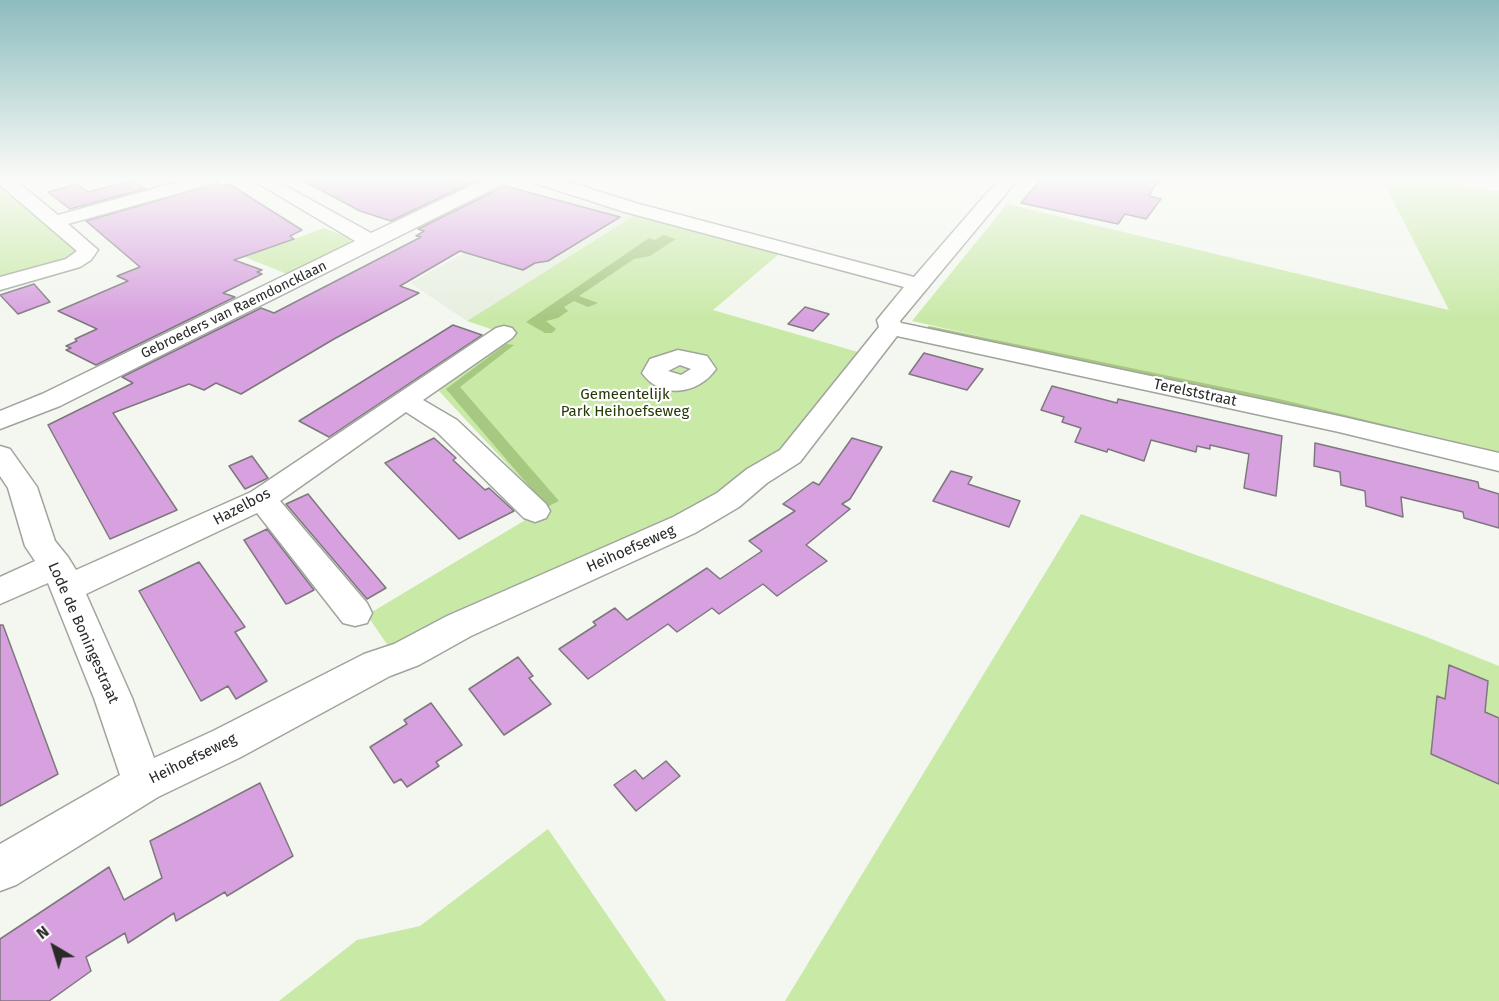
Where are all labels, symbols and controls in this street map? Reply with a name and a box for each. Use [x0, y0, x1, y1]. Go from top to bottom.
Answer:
street label: Gebroeders van Raemdoncklaan [138, 258, 330, 362]
street label: Terelststraat [1152, 375, 1238, 411]
park label: Gemeentelijk Park Heihoefseweg [561, 386, 689, 421]
street label: Hazelbos [210, 484, 274, 530]
street label: Heihoefseweg [584, 521, 678, 577]
street label: Lode de Boningestraat [44, 560, 122, 706]
street label: Heihoefseweg [146, 730, 240, 788]
north arrow [24, 917, 84, 977]
text: N [33, 922, 53, 943]

